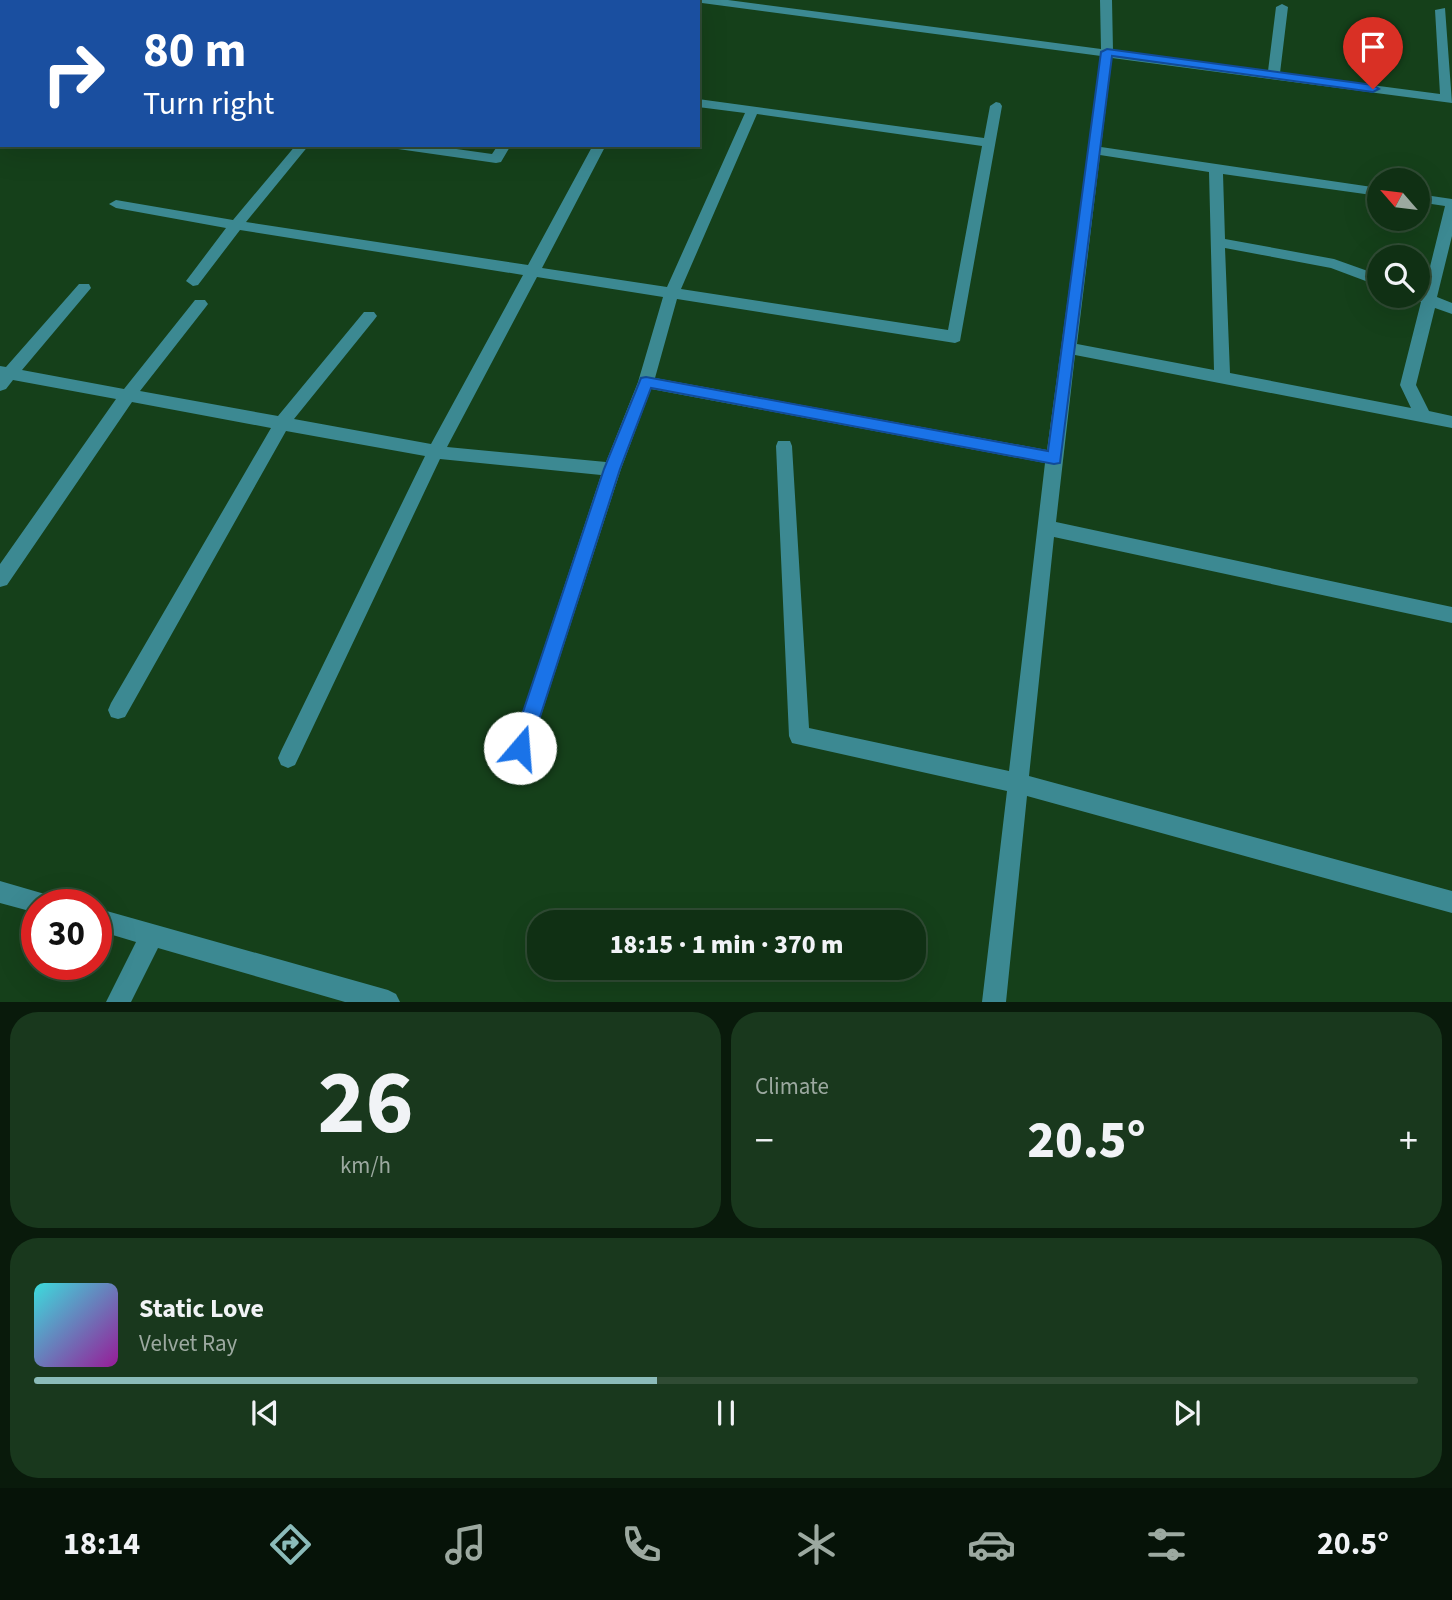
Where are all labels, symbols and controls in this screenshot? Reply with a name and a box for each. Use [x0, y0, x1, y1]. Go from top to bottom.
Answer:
text: 80 m [143, 16, 247, 86]
pin [1343, 17, 1403, 89]
icon: right [28, 28, 119, 119]
icon: arrive [1354, 28, 1392, 66]
text: Turn right [143, 81, 274, 127]
north arrow [1367, 168, 1430, 231]
map controls [1367, 168, 1430, 308]
button: search [1367, 245, 1430, 308]
position arrow [483, 711, 557, 785]
speed limit sign: 30 [21, 889, 112, 980]
text: 18:15 · 1 min · 370 m [610, 926, 843, 963]
text: 26 [317, 1039, 414, 1168]
text: Climate [755, 1070, 829, 1103]
text: 20.5° [1027, 1104, 1146, 1178]
text: − [755, 1114, 774, 1168]
text: + [1399, 1114, 1418, 1168]
text: km/h [340, 1149, 391, 1182]
text: Static Love [139, 1290, 264, 1327]
text: Velvet Ray [139, 1327, 237, 1360]
icon: previous [246, 1394, 284, 1432]
icon: pause [707, 1394, 745, 1432]
icon: next [1168, 1394, 1206, 1432]
icon: directions [266, 1520, 315, 1569]
icon: music [441, 1520, 490, 1569]
icon: phone [617, 1520, 666, 1569]
icon: climate [792, 1520, 841, 1569]
icon: car [967, 1520, 1016, 1569]
icon: filters [1142, 1520, 1191, 1569]
text: 18:14 [63, 1521, 140, 1567]
text: 20.5° [1317, 1521, 1389, 1567]

